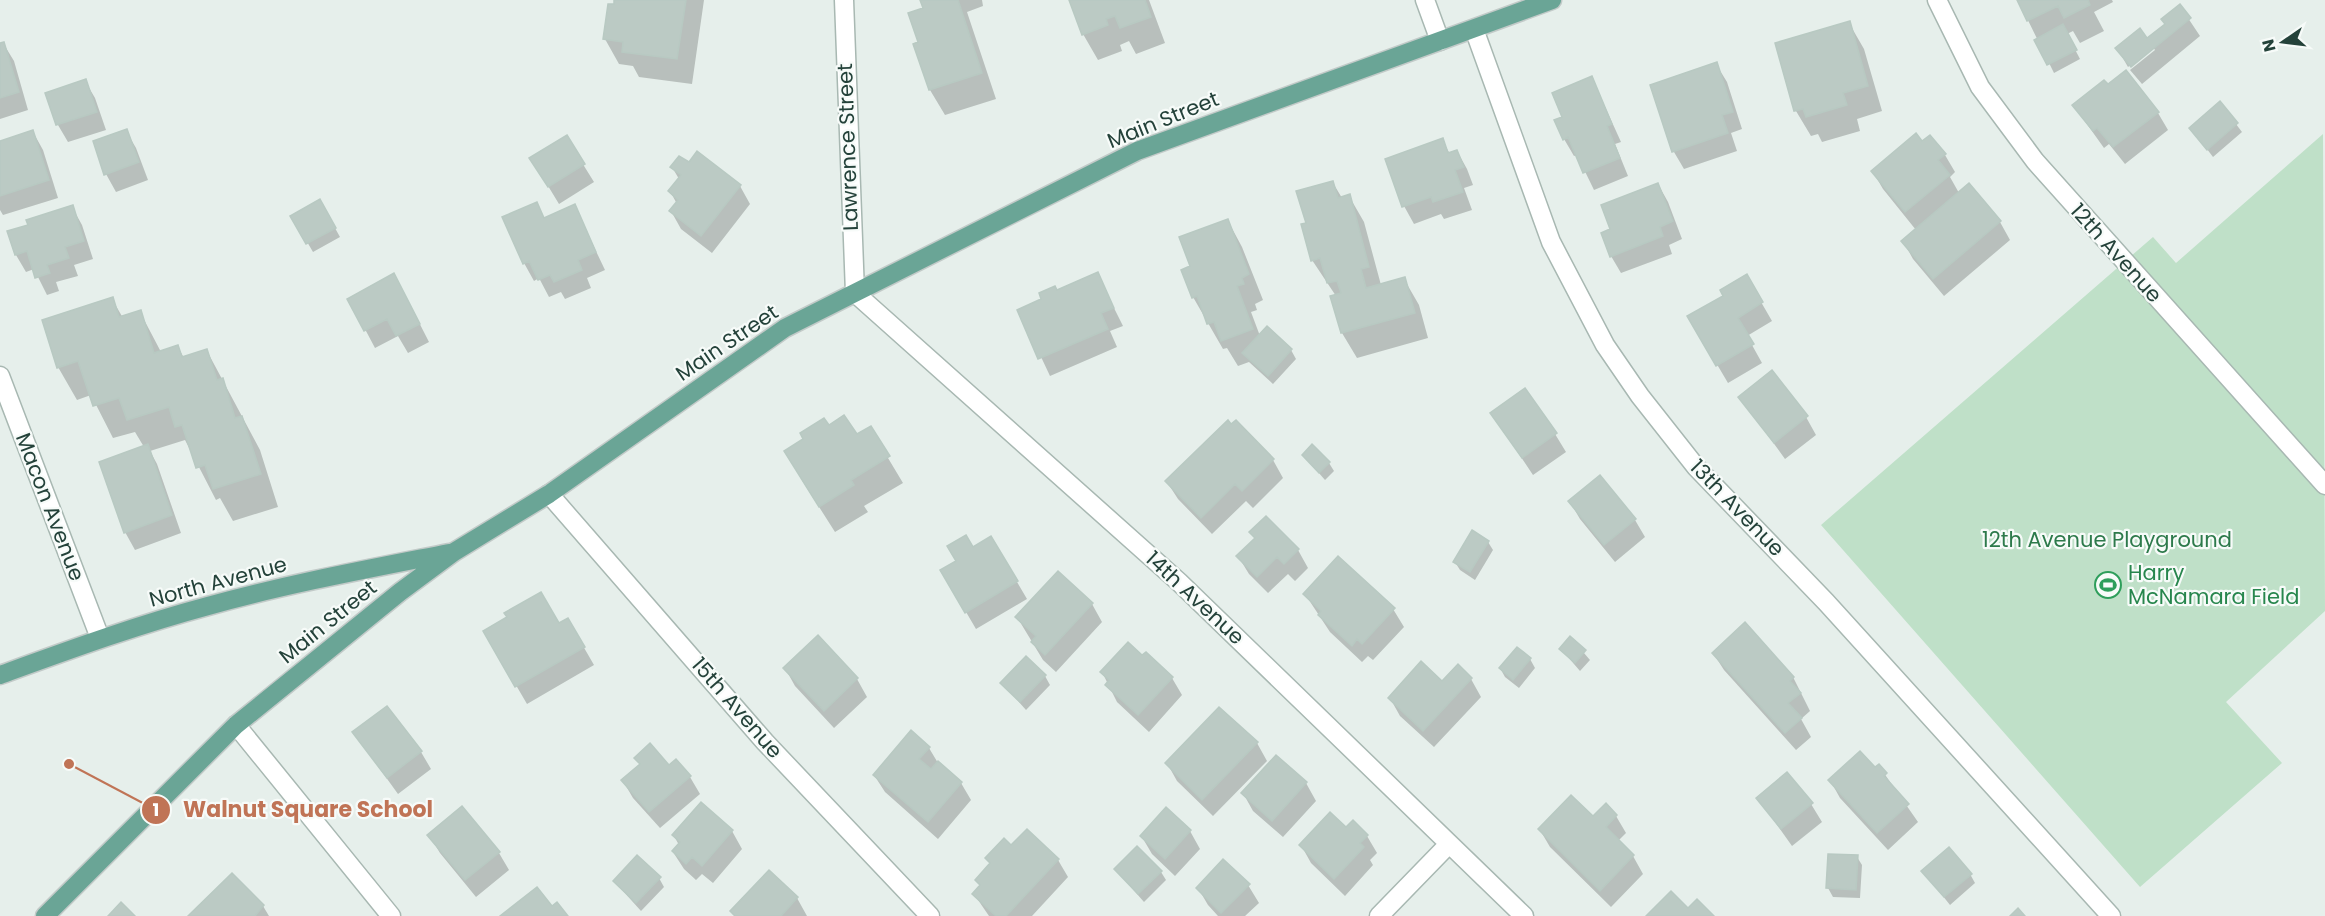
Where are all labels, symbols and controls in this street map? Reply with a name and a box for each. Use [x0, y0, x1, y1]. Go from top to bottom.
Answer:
north arrow [2253, 12, 2313, 72]
text: N [2256, 37, 2282, 54]
street label: Lawrence Street [830, 63, 865, 231]
street label: Main Street [1103, 84, 1223, 155]
street label: 12th Avenue [2064, 197, 2169, 309]
street label: Main Street [670, 298, 784, 388]
street label: Macon Avenue [9, 429, 92, 585]
street label: 13th Avenue [1684, 453, 1791, 563]
park label: 12th Avenue Playground [1982, 525, 2232, 554]
street label: 14th Avenue [1140, 544, 1251, 651]
street label: North Avenue [146, 549, 290, 614]
place label: Harry McNamara Field [2128, 558, 2299, 611]
sports icon: Harry McNamara Field [2093, 570, 2123, 600]
street label: Main Street [273, 573, 383, 670]
street label: 15th Avenue [685, 651, 789, 765]
callout: Walnut Square School [141, 790, 444, 830]
text: Walnut Square School [183, 794, 433, 825]
text: 1 [153, 797, 159, 822]

